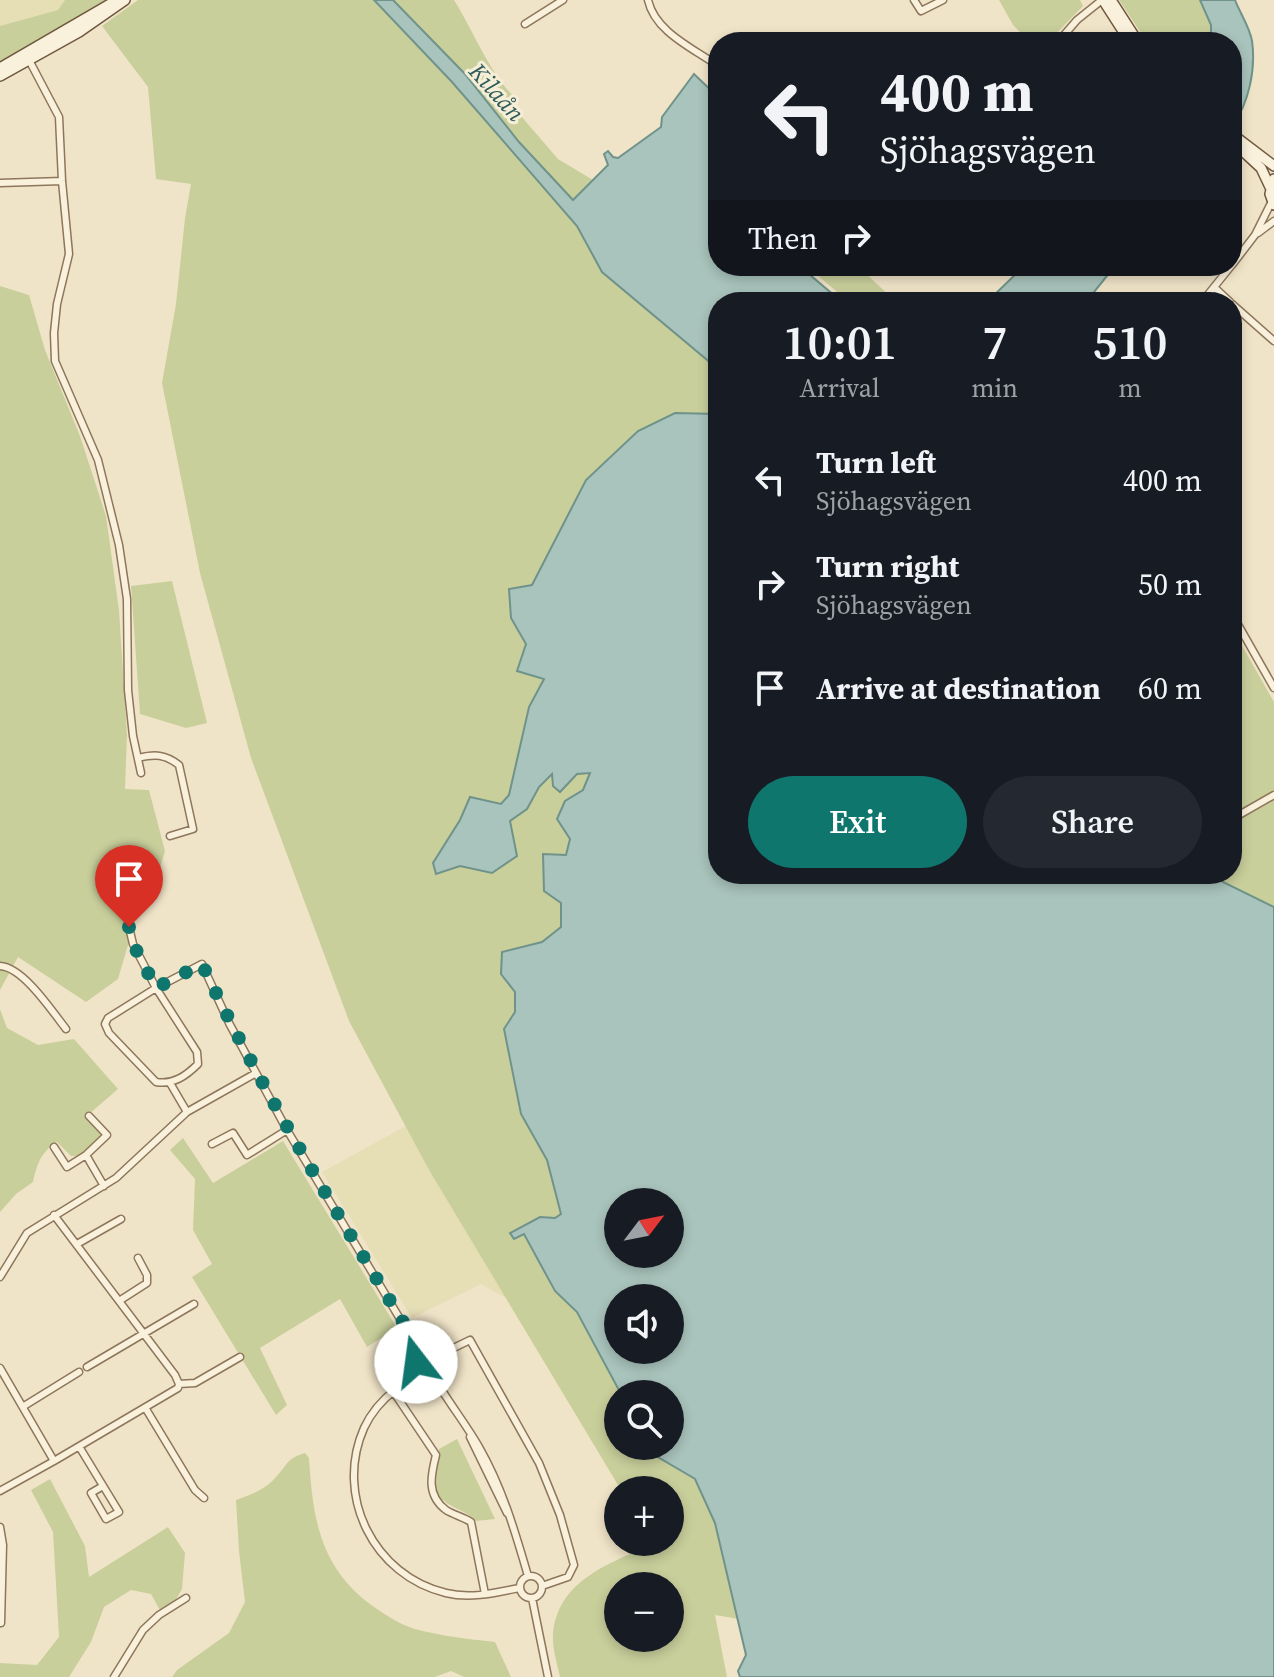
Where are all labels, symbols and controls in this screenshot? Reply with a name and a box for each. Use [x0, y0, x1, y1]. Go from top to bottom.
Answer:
text: 400 m [880, 53, 1034, 130]
water label: Kilaån [461, 55, 532, 129]
icon: left [748, 64, 852, 168]
text: Sjöhagsvägen [880, 126, 1096, 175]
icon: right [834, 216, 878, 260]
text: Then [748, 218, 818, 259]
text: 10:01 [782, 309, 897, 375]
text: 7 [982, 309, 1007, 375]
text: 510 [1093, 309, 1167, 375]
text: Arrival [799, 370, 880, 406]
text: min [971, 370, 1018, 406]
text: m [1118, 370, 1142, 406]
text: Turn left [816, 442, 936, 483]
icon: left [748, 458, 792, 502]
text: 400 m [1123, 460, 1202, 501]
text: Sjöhagsvägen [816, 483, 972, 519]
text: Turn right [816, 546, 959, 587]
icon: right [748, 562, 792, 606]
text: 50 m [1138, 564, 1202, 605]
text: Sjöhagsvägen [816, 587, 972, 623]
icon: arrive [748, 666, 792, 710]
text: Arrive at destination [816, 668, 1101, 709]
text: 60 m [1138, 668, 1202, 709]
button: Exit [748, 776, 967, 868]
button: Share [983, 776, 1202, 868]
pin [95, 845, 163, 927]
icon: arrive [107, 857, 151, 901]
north arrow [604, 1188, 684, 1268]
map controls [604, 1188, 684, 1652]
button: sound [604, 1284, 684, 1364]
position arrow [374, 1320, 458, 1404]
button: search [604, 1380, 684, 1460]
button: + [604, 1476, 684, 1556]
button: − [604, 1572, 684, 1652]

